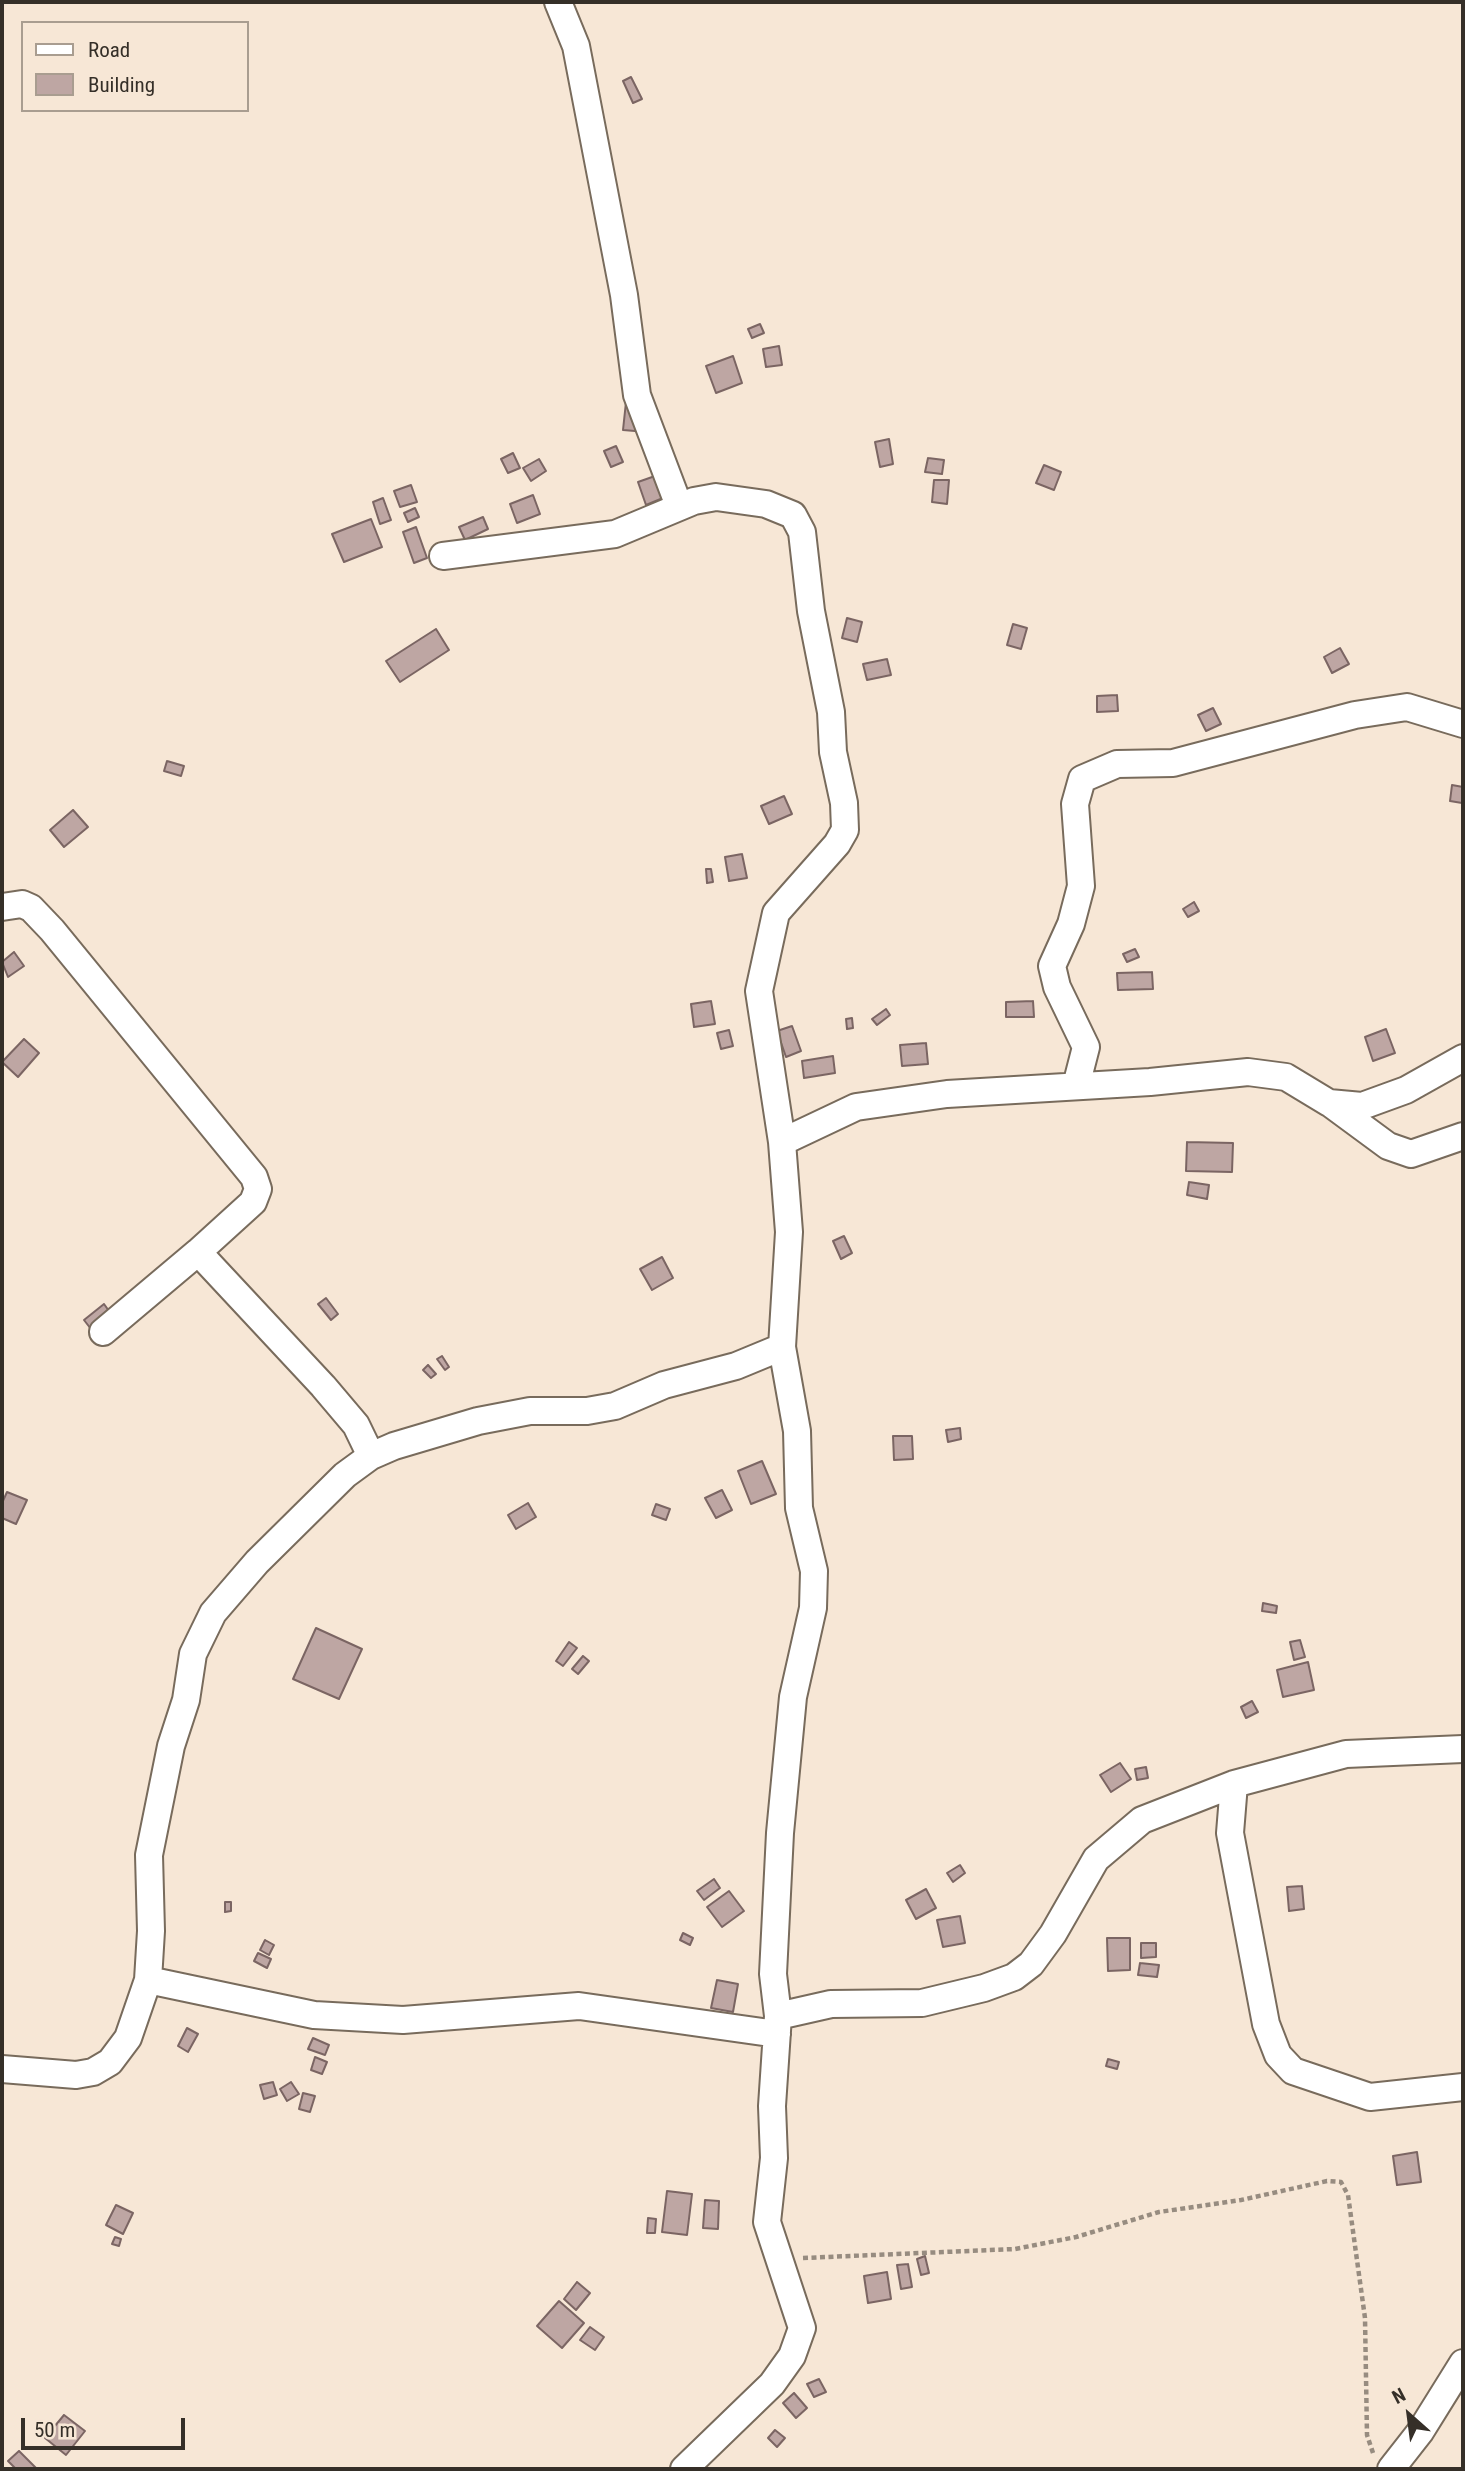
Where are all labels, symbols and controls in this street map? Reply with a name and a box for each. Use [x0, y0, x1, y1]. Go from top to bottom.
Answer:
legend [21, 21, 248, 112]
text: Road [88, 38, 130, 62]
text: Building [88, 73, 155, 97]
north arrow [1374, 2380, 1444, 2450]
text: N [1388, 2383, 1409, 2409]
scale bar [24, 2404, 189, 2448]
text: 50 m [34, 2418, 75, 2442]

